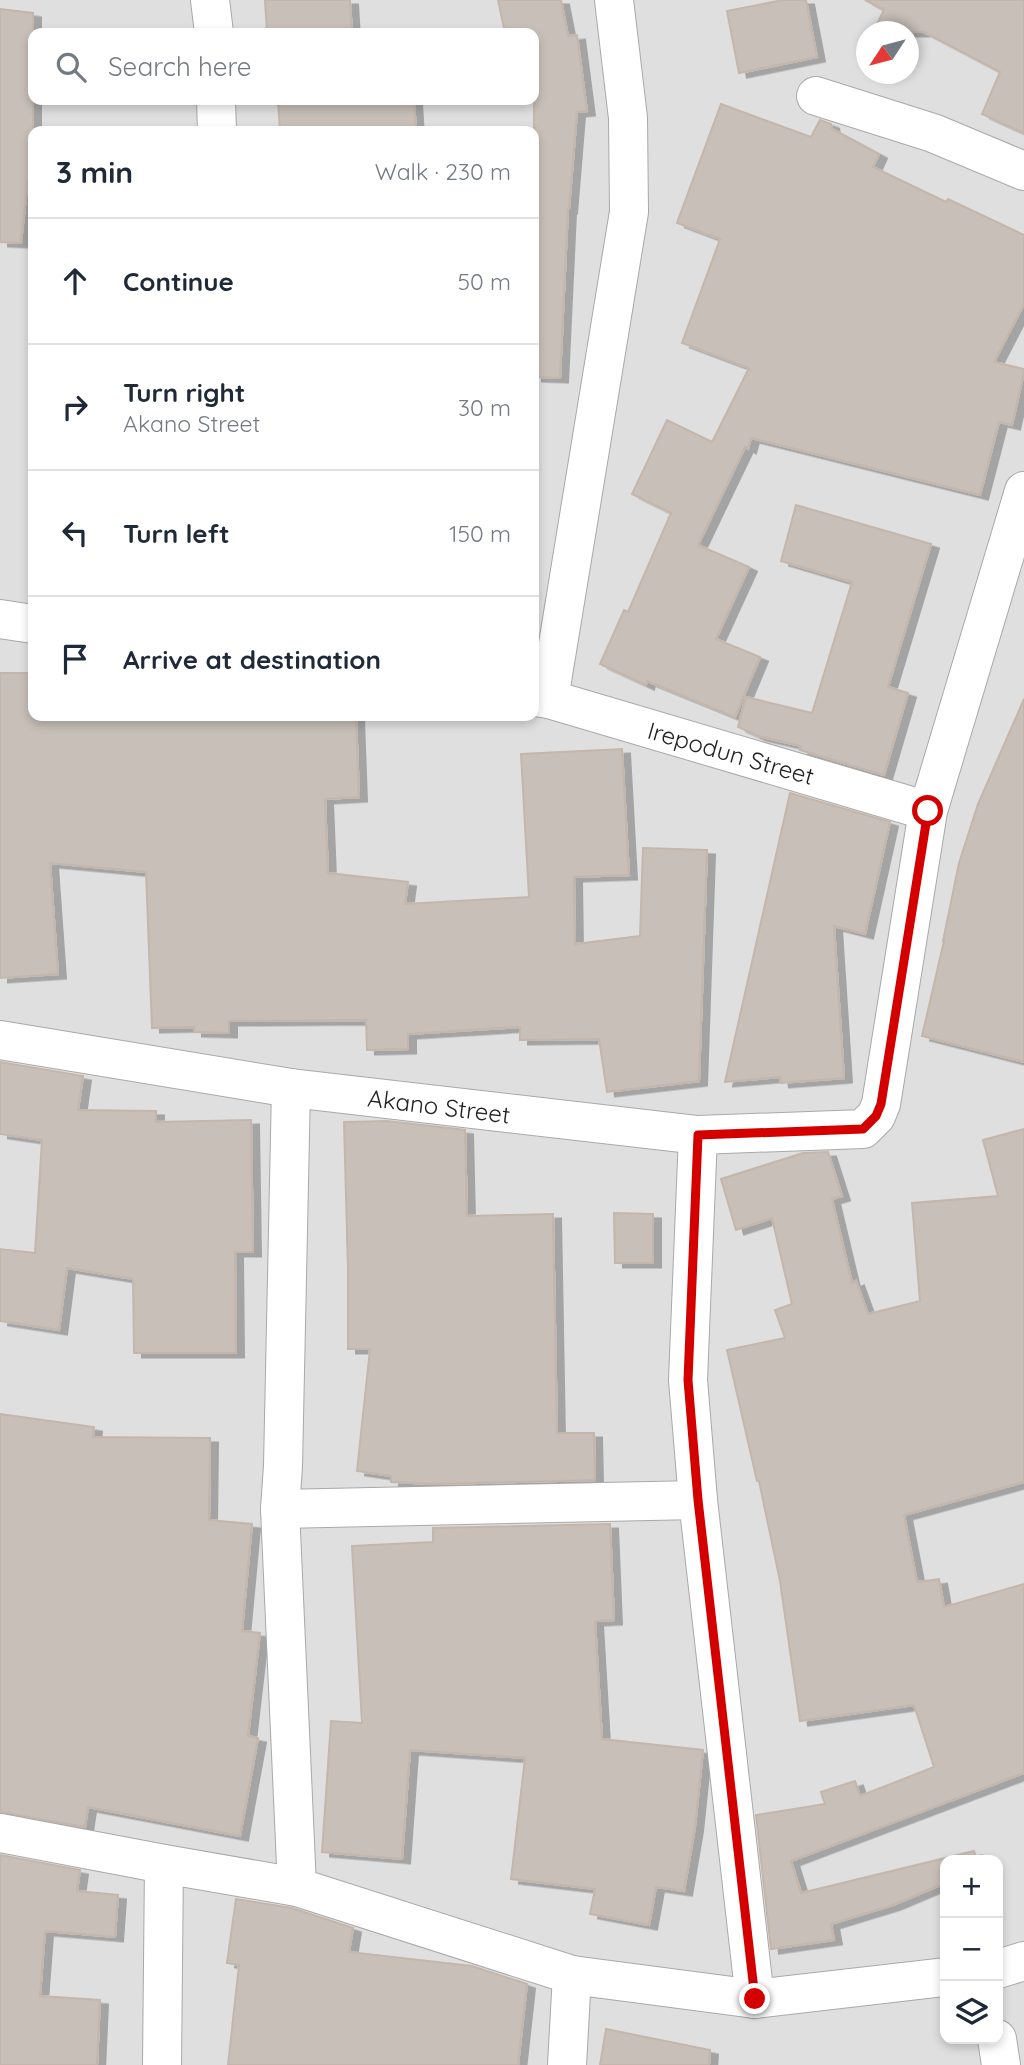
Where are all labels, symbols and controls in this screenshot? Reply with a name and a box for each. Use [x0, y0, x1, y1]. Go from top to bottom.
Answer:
north arrow [856, 21, 919, 84]
search box [28, 28, 539, 105]
icon: search [52, 48, 90, 86]
text: Search here [108, 50, 252, 83]
text: 3 min [56, 153, 133, 191]
text: Walk · 230 m [375, 157, 511, 186]
icon: ahead [56, 262, 94, 300]
text: Continue [123, 265, 234, 298]
text: 50 m [458, 267, 511, 296]
text: Turn right [123, 376, 245, 409]
icon: right [56, 388, 94, 426]
text: 30 m [458, 393, 511, 422]
text: Akano Street [123, 409, 260, 438]
icon: left [56, 514, 94, 552]
text: Turn left [123, 517, 230, 550]
text: 150 m [449, 519, 511, 548]
icon: arrive [56, 640, 94, 678]
text: Arrive at destination [123, 643, 381, 676]
street label: Irepodun Street [644, 715, 818, 791]
route start [912, 795, 943, 826]
street label: Akano Street [366, 1082, 512, 1130]
map controls [940, 1855, 1003, 2044]
button: + [940, 1855, 1003, 1918]
button: − [940, 1918, 1003, 1981]
button: layers [940, 1981, 1003, 2044]
route end [739, 1983, 770, 2014]

